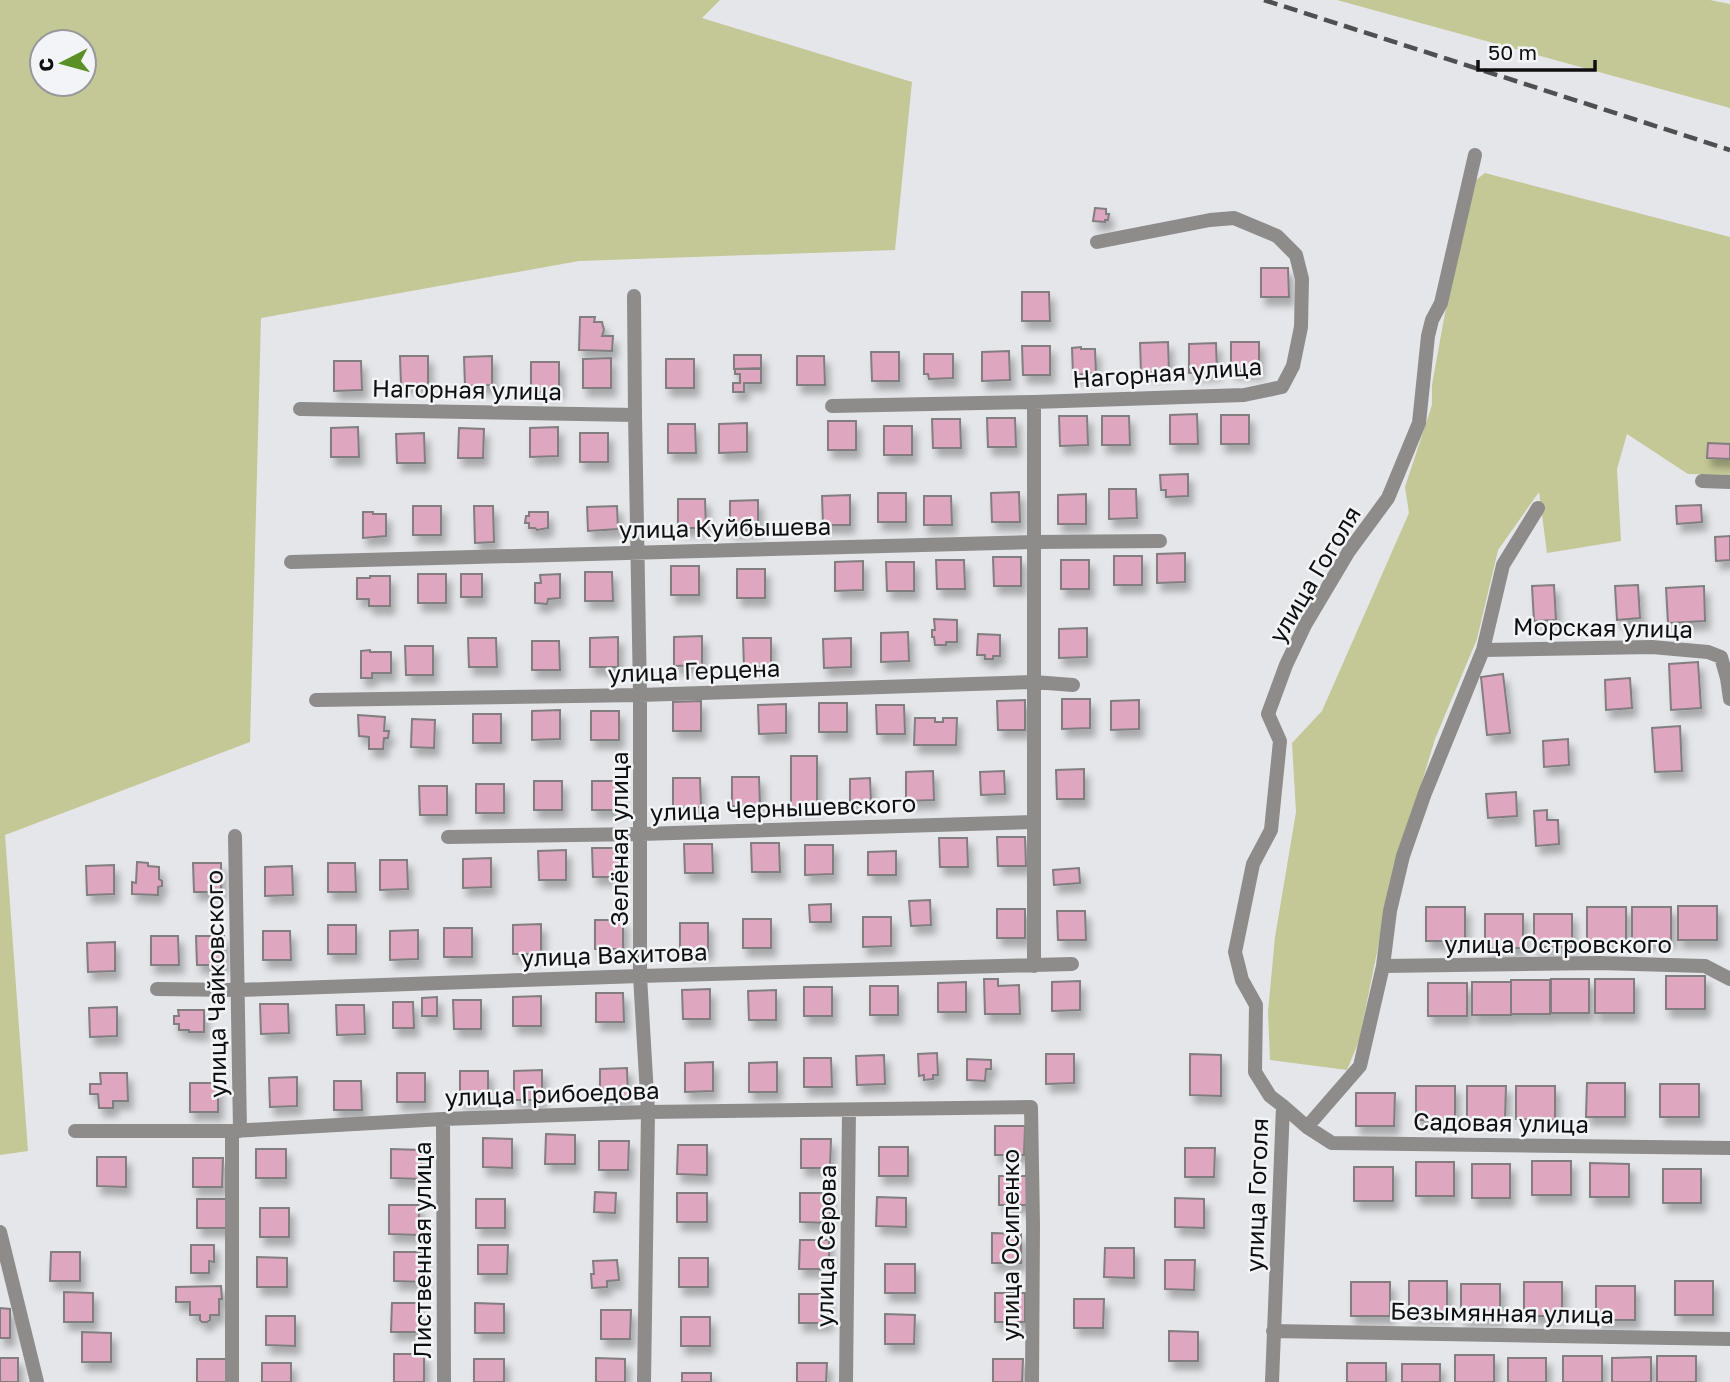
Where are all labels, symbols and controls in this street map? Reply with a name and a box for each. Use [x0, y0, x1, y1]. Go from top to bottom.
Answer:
north arrow [28, 28, 98, 98]
scale bar [1478, 28, 1595, 72]
text: 50 m [1488, 39, 1537, 65]
text: С [33, 57, 58, 73]
street label: Нагорная улица [1071, 351, 1263, 393]
street label: Нагорная улица [372, 373, 562, 405]
street label: улица Гоголя [1262, 500, 1366, 648]
street label: улица Куйбышева [618, 511, 832, 543]
street label: Морская улица [1513, 611, 1693, 643]
street label: улица Герцена [607, 652, 781, 688]
street label: Зелёная улица [604, 751, 633, 927]
street label: улица Чернышевского [649, 788, 917, 826]
street label: улица Чайковского [199, 870, 231, 1098]
street label: улица Островского [1444, 929, 1672, 958]
street label: улица Вахитова [520, 936, 708, 972]
street label: улица Грибоедова [444, 1075, 660, 1111]
street label: Садовая улица [1413, 1106, 1589, 1138]
street label: улица Гоголя [1239, 1117, 1273, 1273]
street label: Лиственная улица [407, 1142, 436, 1358]
street label: улица Осипенко [995, 1149, 1024, 1341]
street label: улица Серова [809, 1164, 841, 1328]
street label: Безымянная улица [1390, 1296, 1614, 1328]

